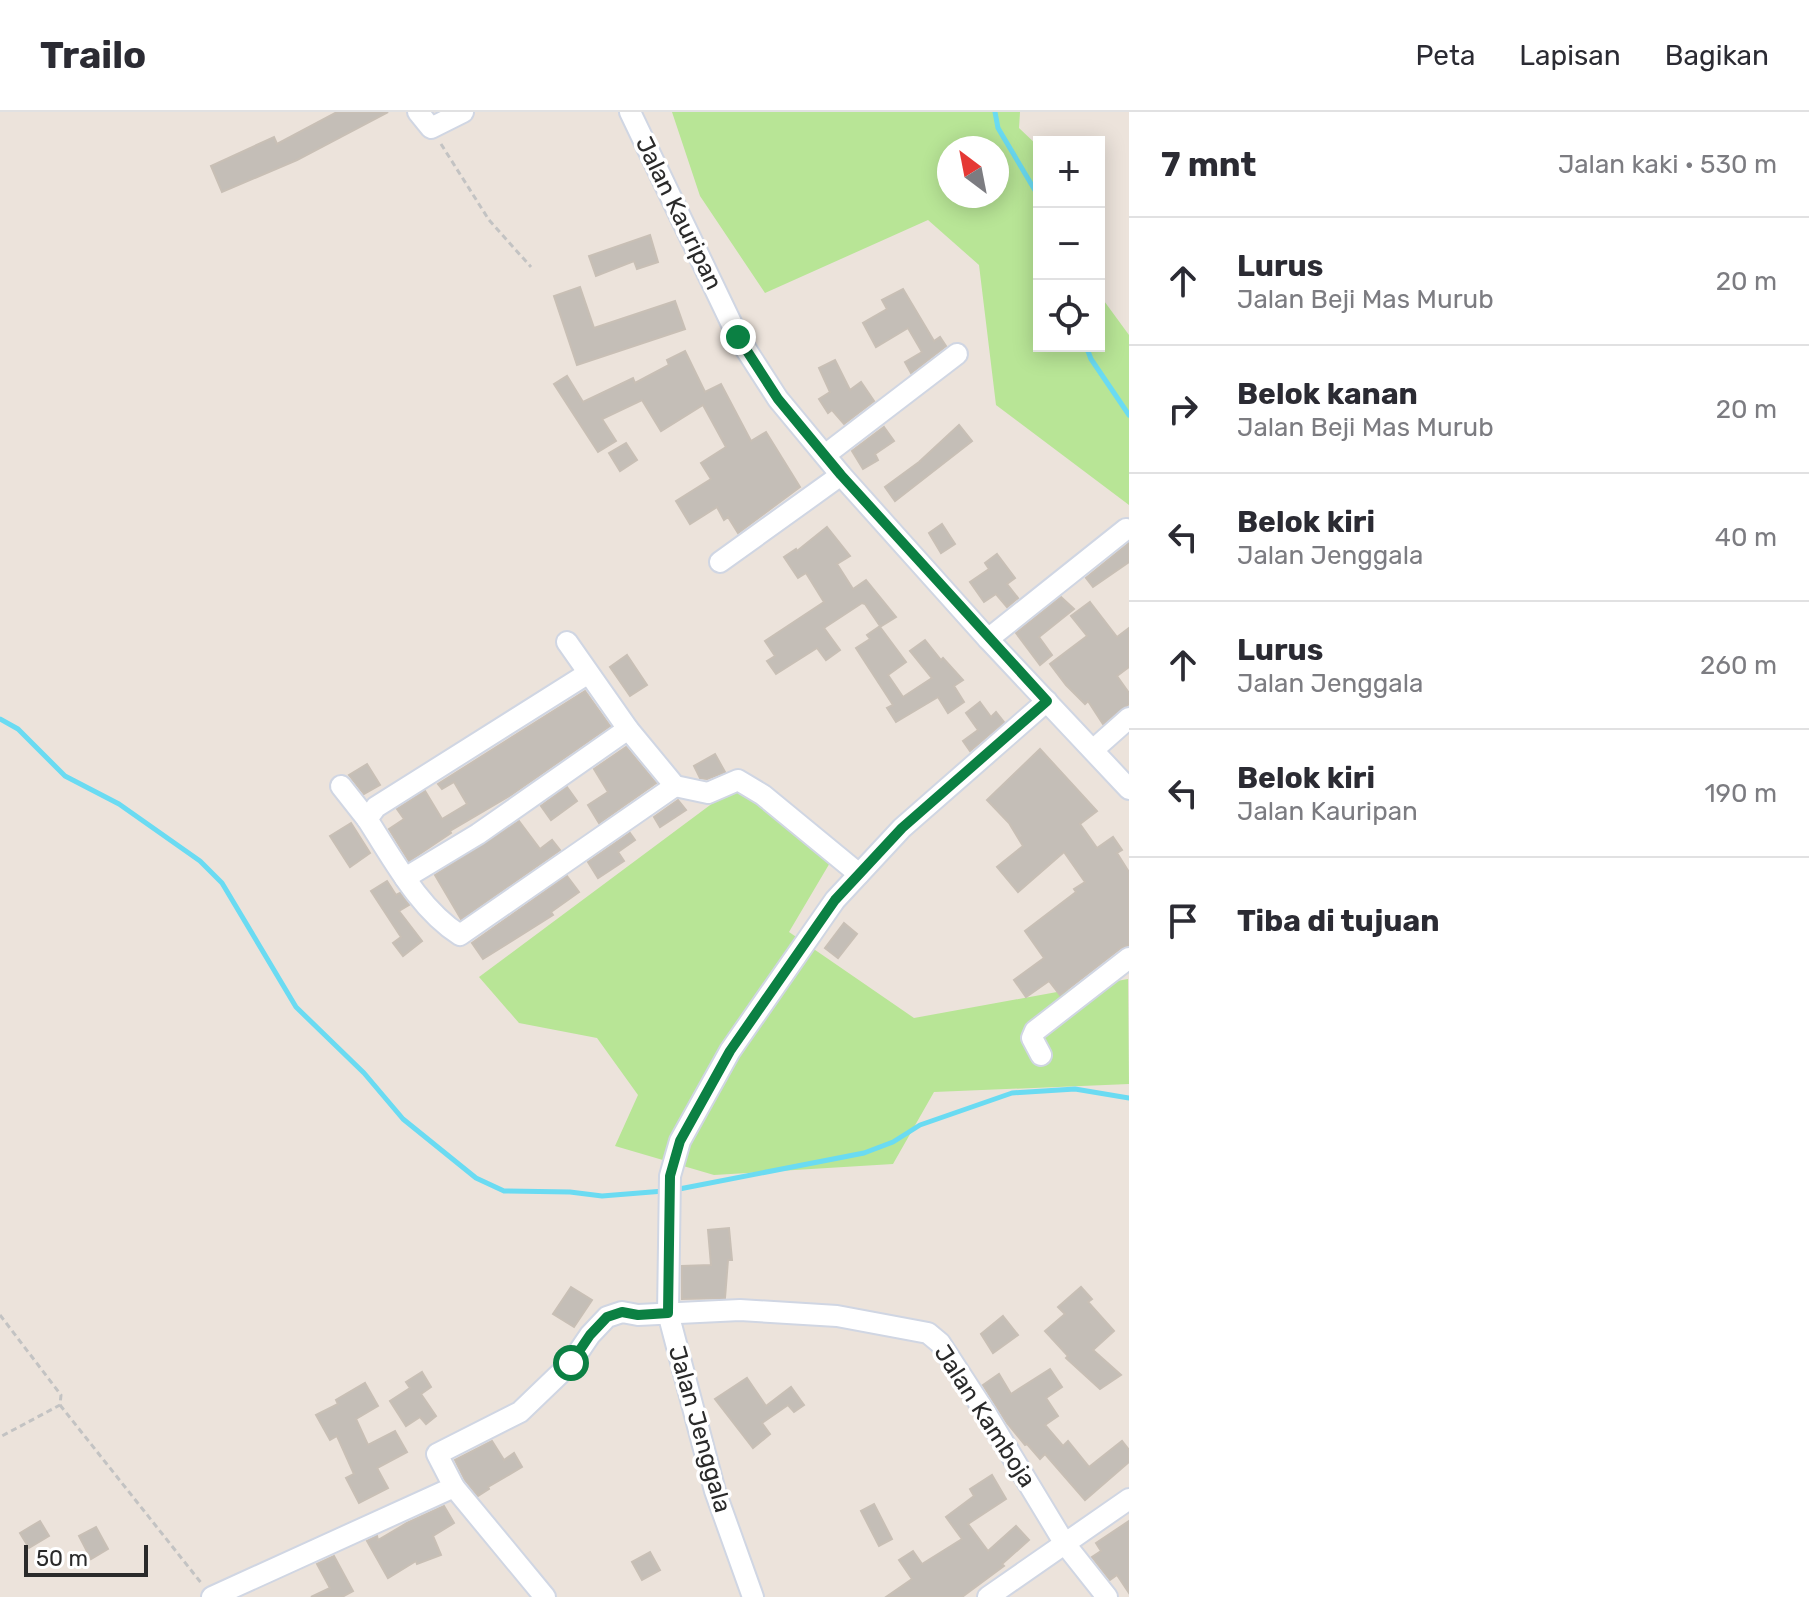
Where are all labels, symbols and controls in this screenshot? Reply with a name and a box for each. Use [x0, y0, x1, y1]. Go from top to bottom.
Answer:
text: Trailo [40, 32, 146, 78]
text: Peta [1416, 39, 1475, 72]
text: Lapisan [1519, 39, 1621, 72]
text: Bagikan [1665, 39, 1769, 72]
street label: Jalan Kauripan [630, 132, 728, 294]
north arrow [937, 136, 1009, 208]
map controls [1033, 136, 1105, 352]
button: + [1033, 136, 1105, 208]
text: 7 mnt [1161, 144, 1256, 185]
text: Jalan kaki · 530 m [1558, 149, 1777, 180]
button: − [1033, 208, 1105, 280]
text: Lurus [1237, 248, 1323, 284]
icon: ahead [1161, 259, 1205, 303]
text: 20 m [1716, 266, 1777, 297]
button: locate [1033, 280, 1105, 352]
text: Jalan Beji Mas Murub [1237, 284, 1494, 315]
route end [720, 319, 756, 355]
text: Belok kanan [1237, 376, 1418, 412]
icon: right [1161, 387, 1205, 431]
text: 20 m [1716, 394, 1777, 425]
text: Jalan Beji Mas Murub [1237, 412, 1494, 443]
text: Belok kiri [1237, 504, 1375, 540]
icon: left [1161, 515, 1205, 559]
text: 40 m [1715, 522, 1777, 553]
text: Jalan Jenggala [1237, 540, 1423, 571]
text: Lurus [1237, 632, 1323, 668]
icon: ahead [1161, 643, 1205, 687]
text: 260 m [1700, 650, 1777, 681]
text: Jalan Jenggala [1237, 668, 1423, 699]
text: Belok kiri [1237, 760, 1375, 796]
icon: left [1161, 771, 1205, 815]
text: 190 m [1704, 778, 1777, 809]
text: Jalan Kauripan [1237, 796, 1418, 827]
icon: arrive [1161, 899, 1205, 943]
text: Tiba di tujuan [1237, 903, 1439, 939]
street label: Jalan Kamboja [929, 1340, 1041, 1492]
street label: Jalan Jenggala [663, 1342, 737, 1516]
route start [553, 1345, 589, 1381]
scale bar [24, 1541, 148, 1577]
text: 50 m [36, 1545, 88, 1572]

